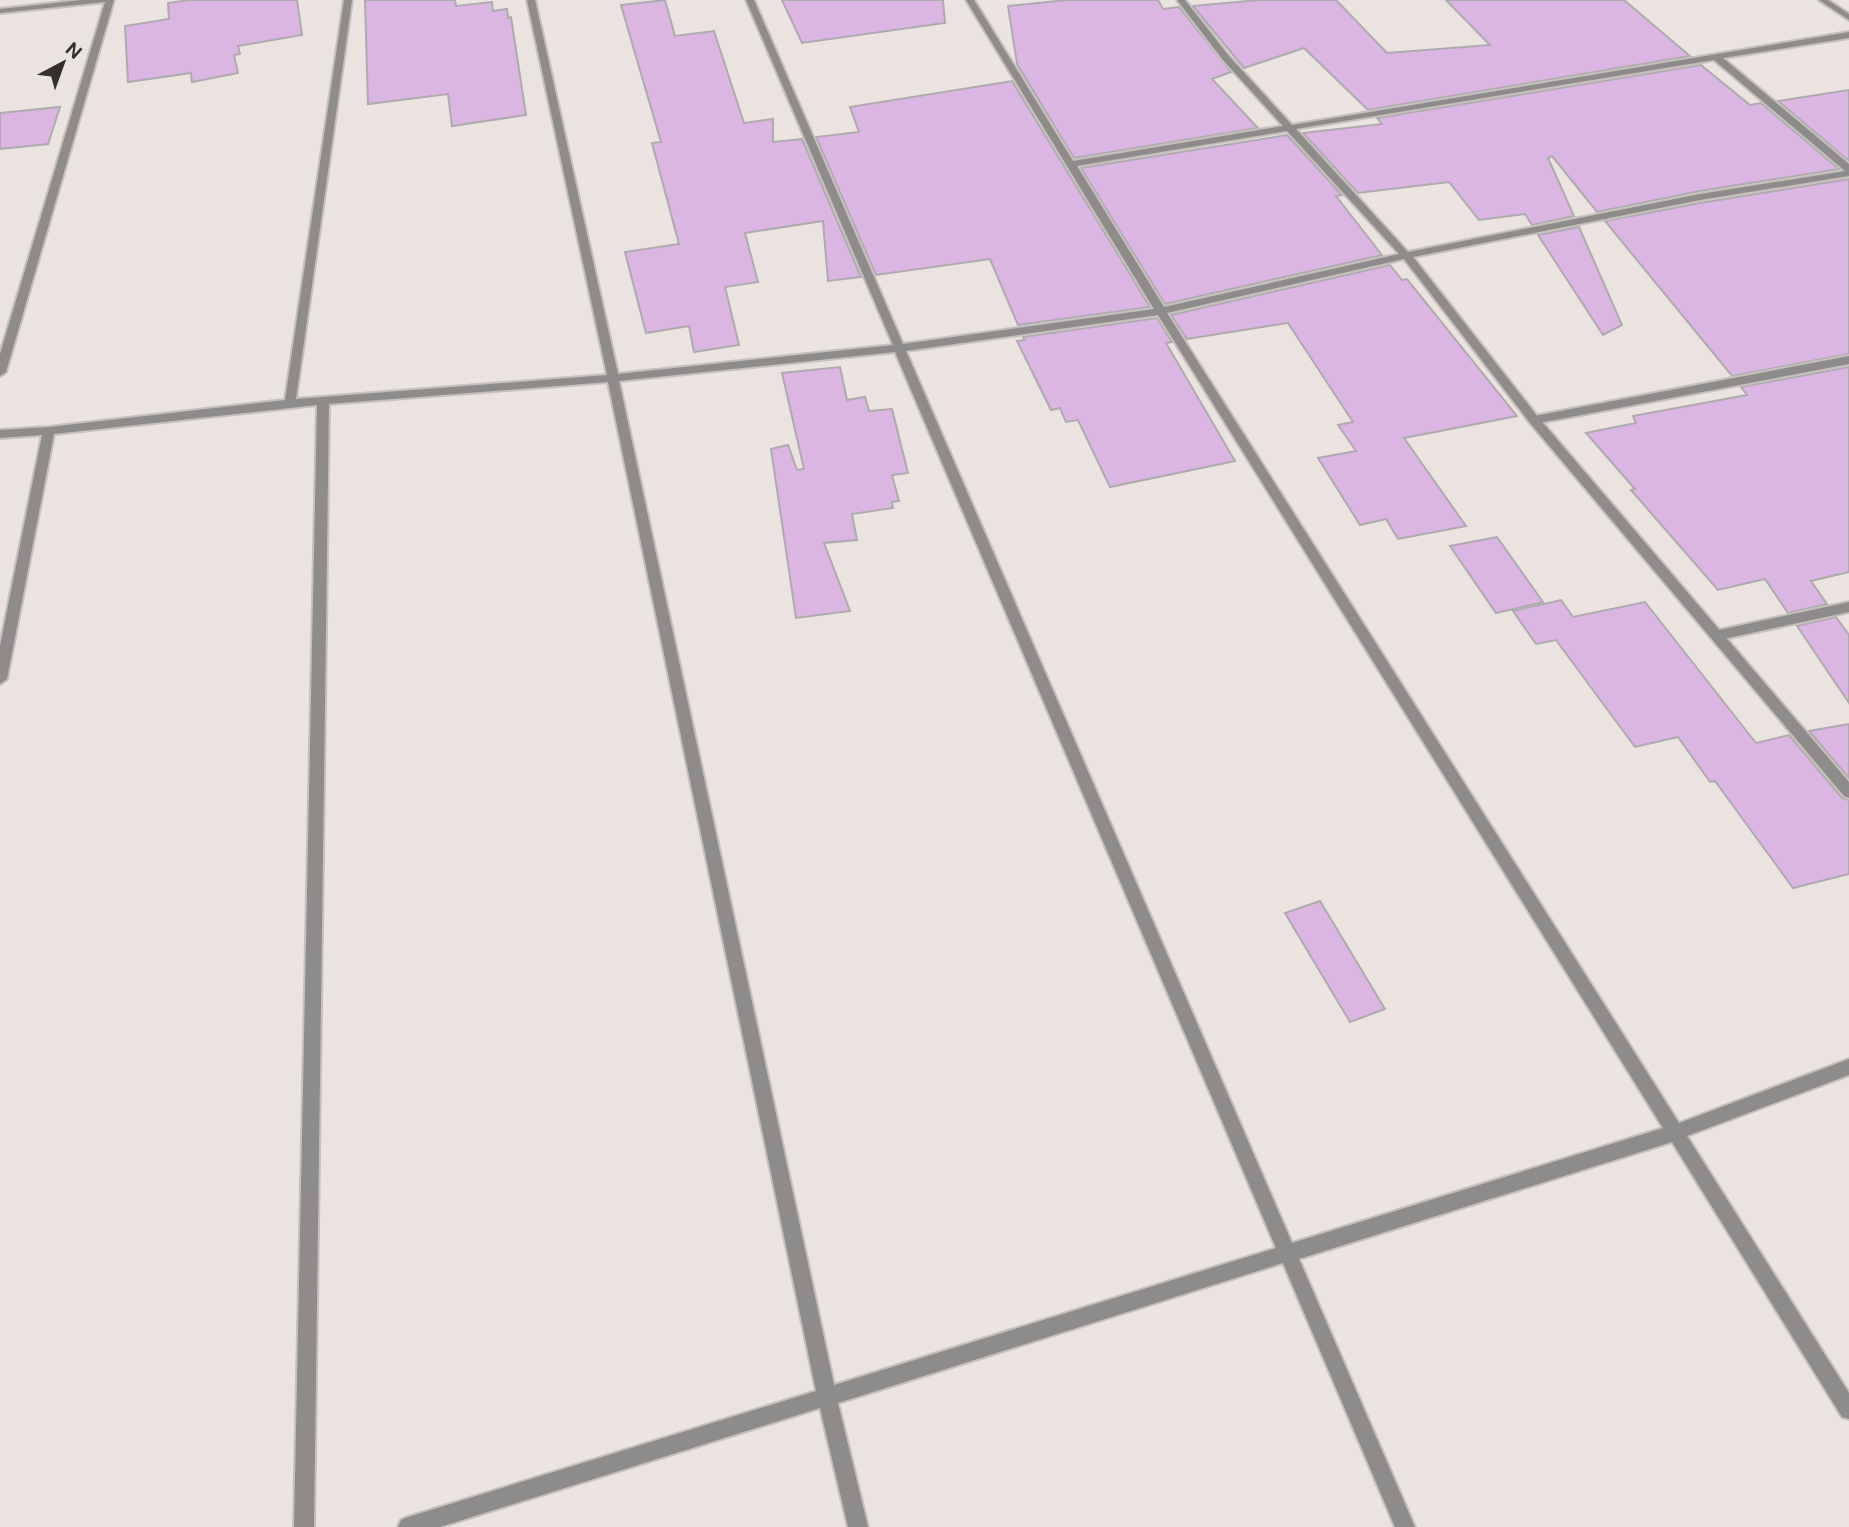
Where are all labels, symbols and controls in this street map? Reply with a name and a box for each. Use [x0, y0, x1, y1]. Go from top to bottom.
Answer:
north arrow [28, 28, 98, 98]
text: N [60, 37, 87, 65]

